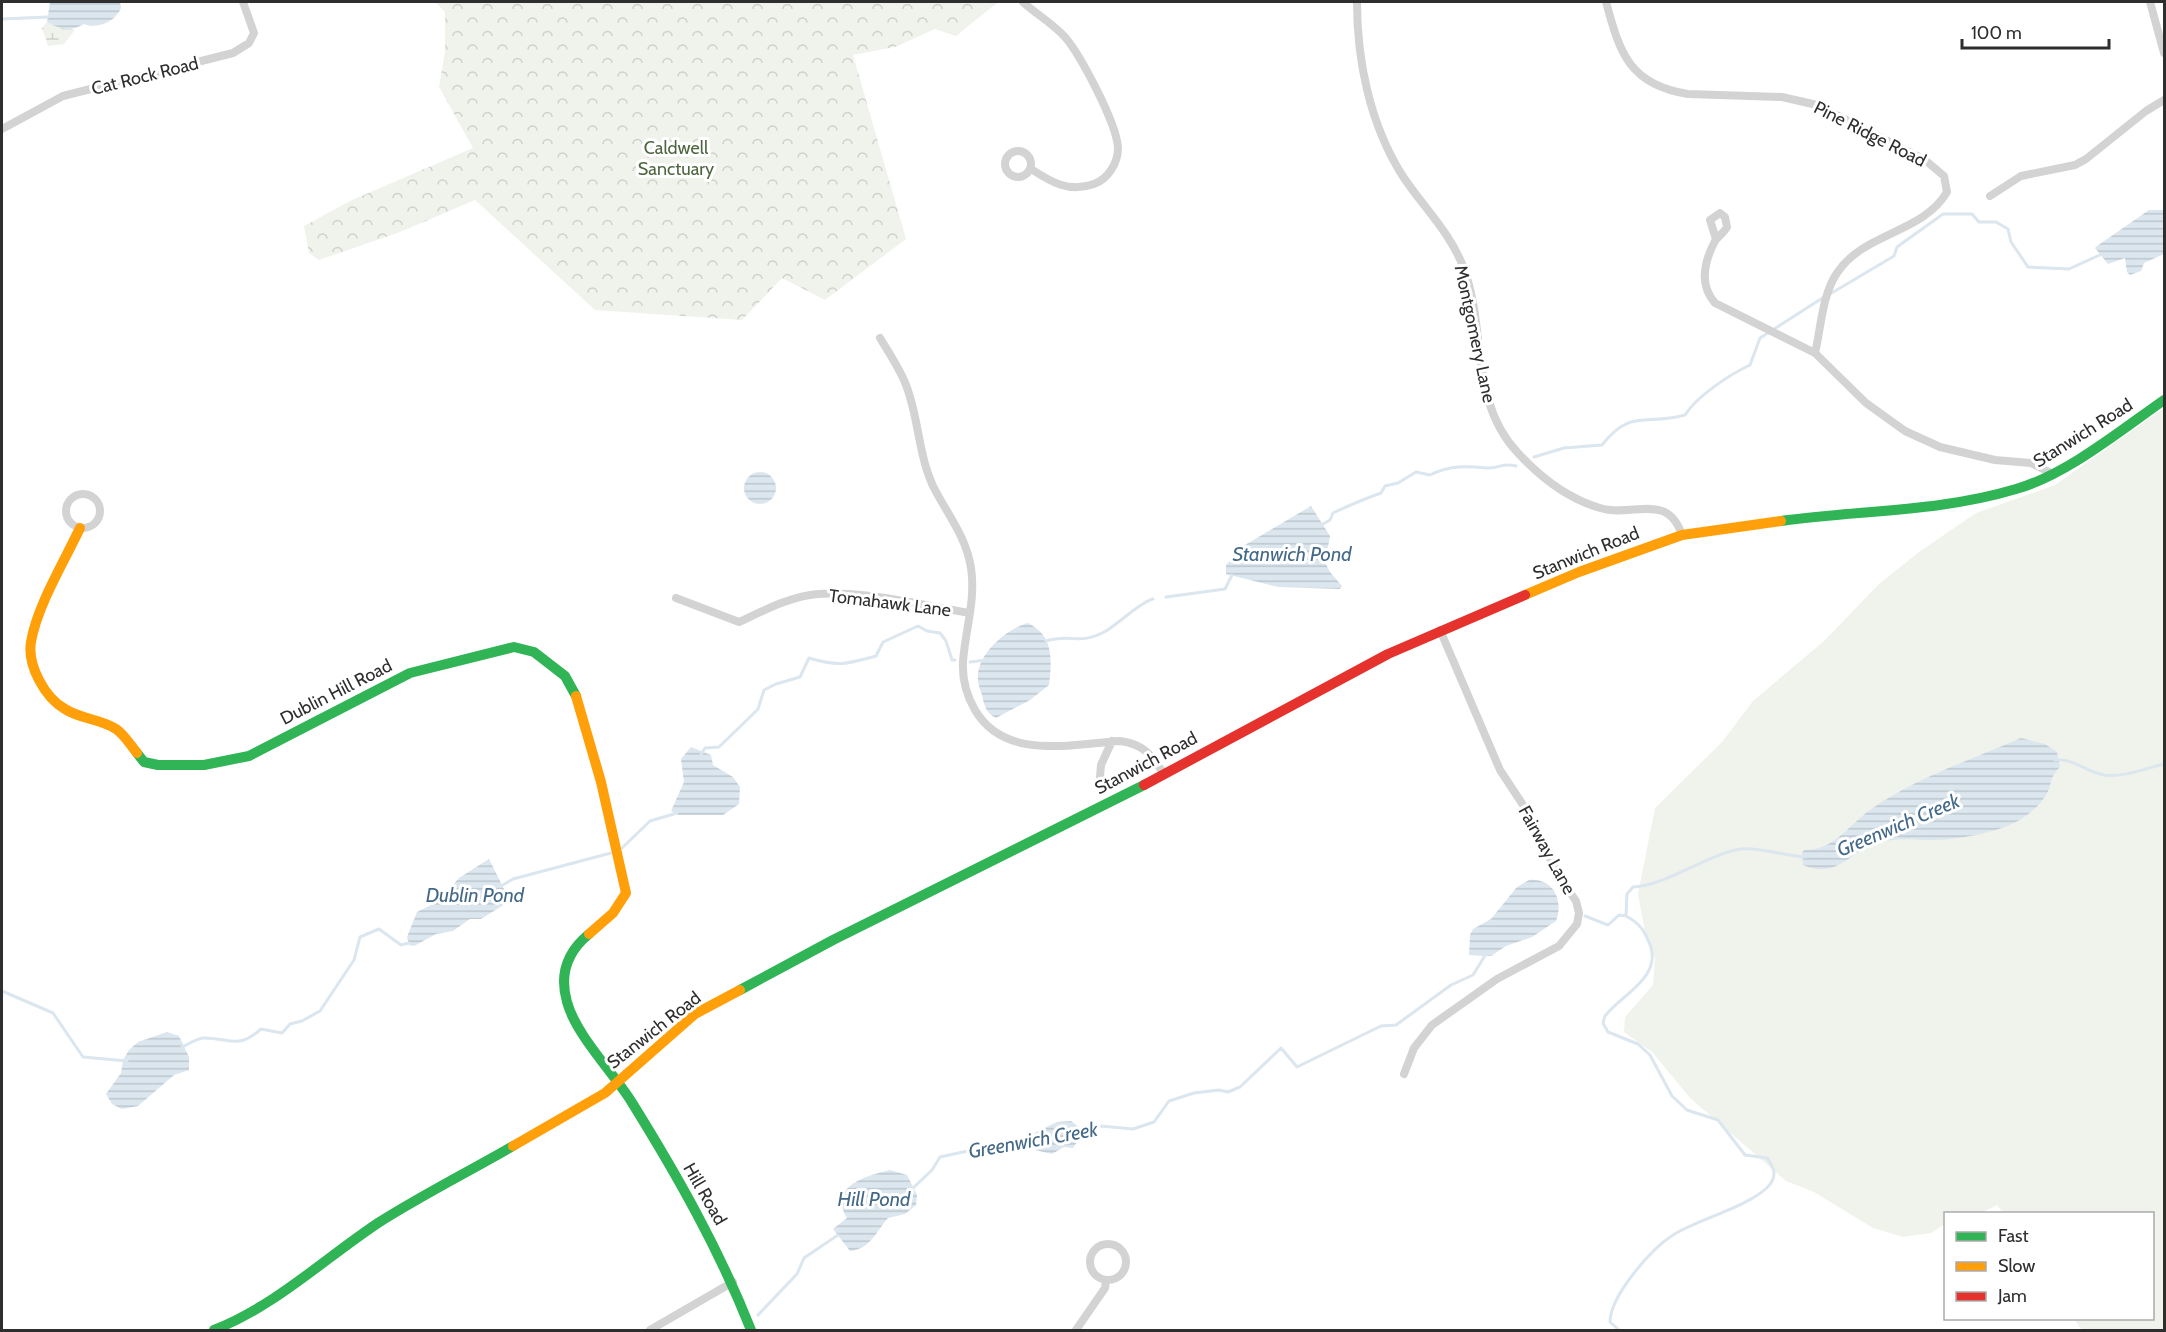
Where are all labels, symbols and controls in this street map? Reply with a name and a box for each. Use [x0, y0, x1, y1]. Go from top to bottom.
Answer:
scale bar [1962, 12, 2109, 50]
text: 100 m [1971, 22, 2022, 44]
street label: Cat Rock Road [89, 52, 201, 100]
street label: Pine Ridge Road [1810, 96, 1930, 172]
park label: Caldwell Sanctuary [638, 137, 714, 180]
street label: Montgomery Lane [1450, 263, 1500, 405]
street label: Stanwich Road [2029, 394, 2137, 472]
street label: Stanwich Road [1530, 522, 1642, 584]
water label: Stanwich Pond [1232, 542, 1352, 566]
street label: Tomahawk Lane [828, 585, 952, 621]
street label: Dublin Hill Road [276, 654, 396, 730]
street label: Stanwich Road [1091, 727, 1201, 799]
water label: Greenwich Creek [1833, 788, 1964, 862]
street label: Fairway Lane [1514, 802, 1580, 898]
water label: Dublin Pond [426, 883, 525, 907]
street label: Stanwich Road [603, 987, 705, 1073]
water label: Greenwich Creek [966, 1117, 1101, 1163]
street label: Hill Road [678, 1159, 732, 1229]
water label: Hill Pond [838, 1187, 911, 1211]
legend [1944, 1212, 2154, 1320]
text: Fast [1998, 1225, 2029, 1247]
text: Slow [1998, 1255, 2035, 1277]
text: Jam [1997, 1285, 2027, 1307]

